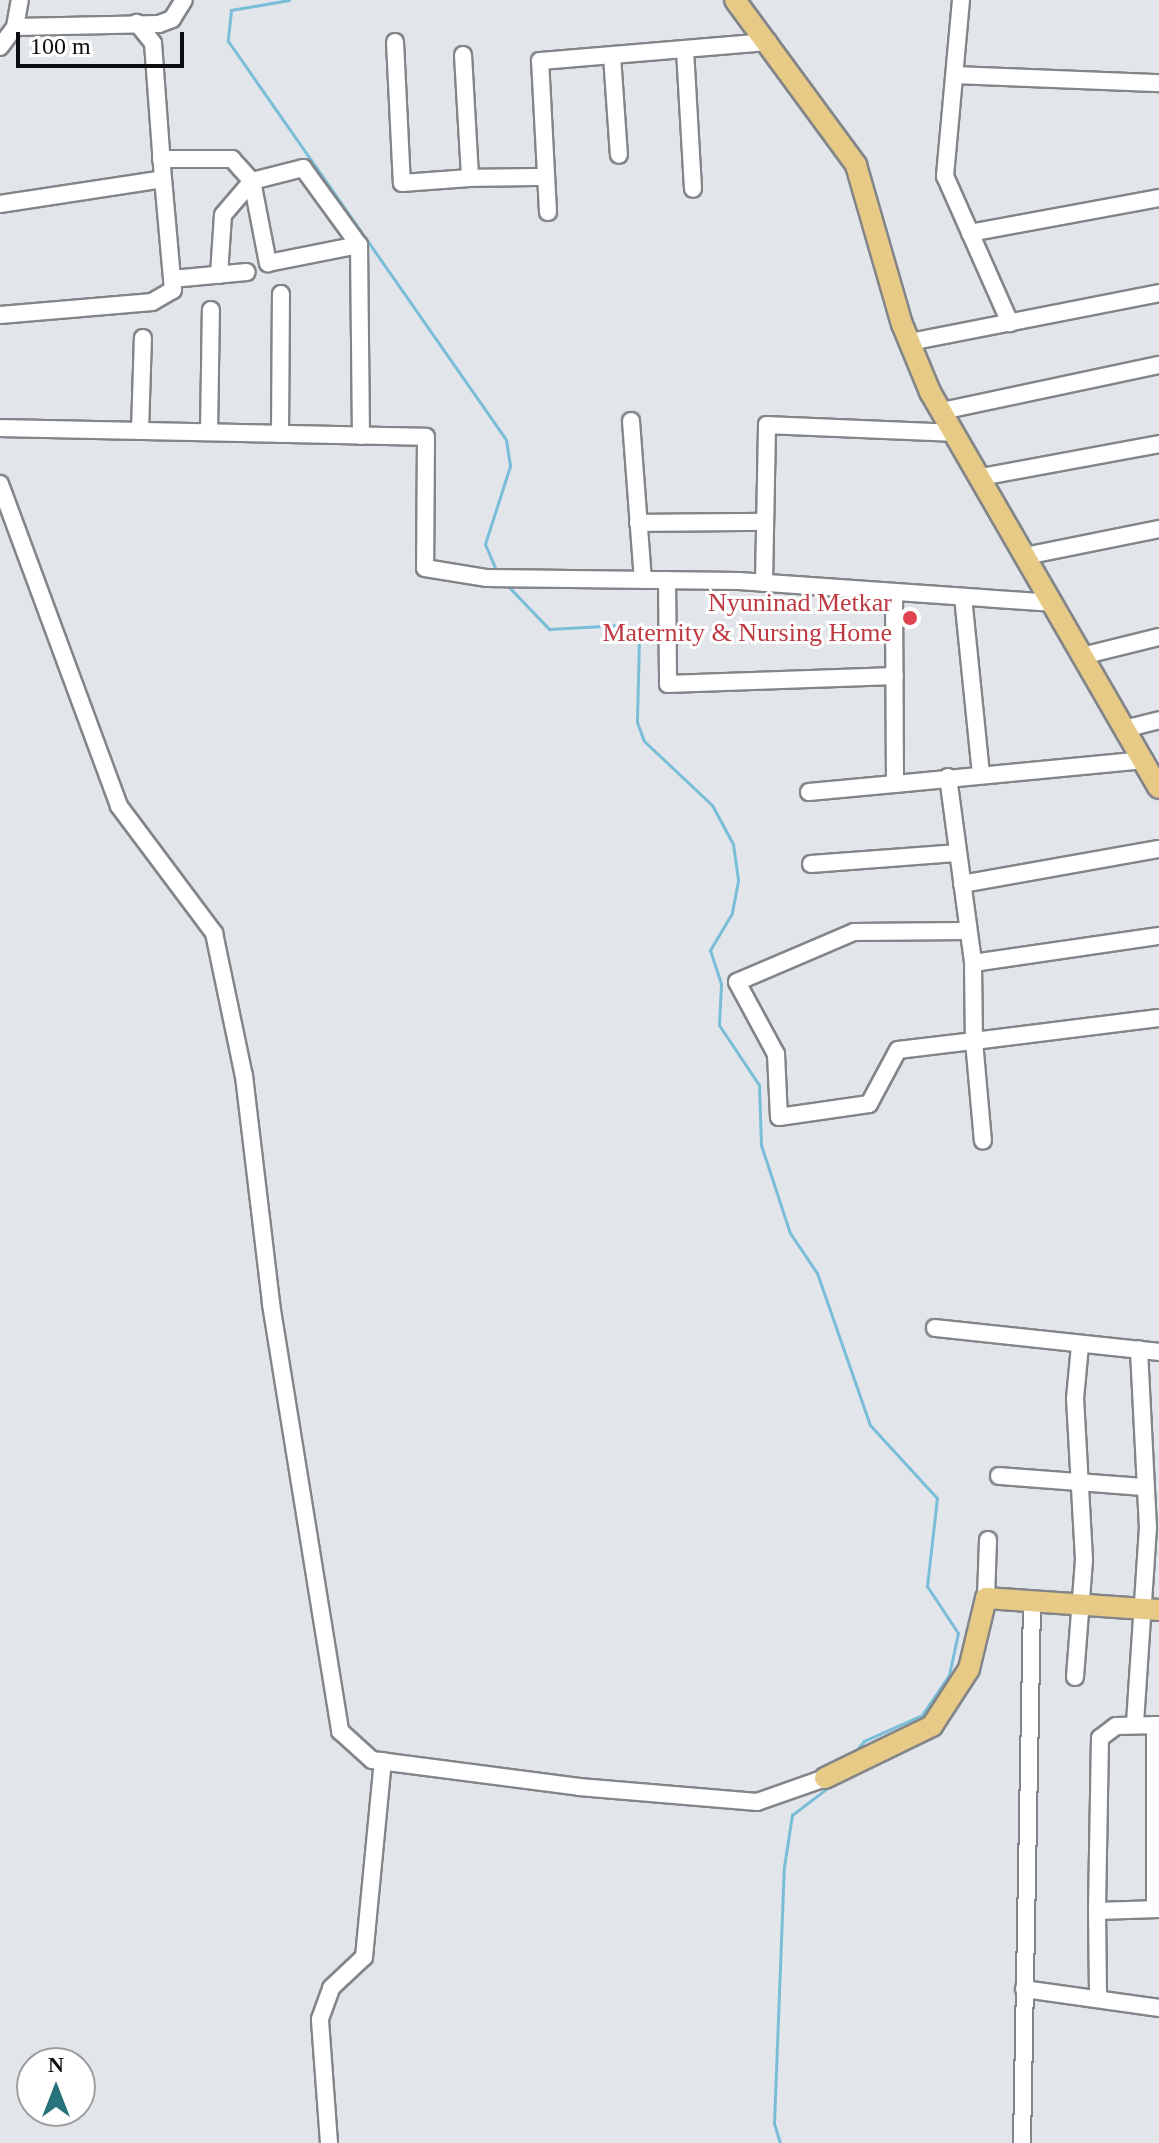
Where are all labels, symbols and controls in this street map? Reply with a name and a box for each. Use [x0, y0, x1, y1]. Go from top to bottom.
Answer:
scale bar [20, 16, 188, 66]
text: 100 m [30, 33, 91, 59]
place label: Nyuninad Metkar Maternity & Nursing Home [602, 587, 892, 648]
marker: Nyuninad Metkar Maternity & Nursing Home [899, 607, 921, 629]
north arrow [16, 2047, 96, 2127]
text: N [48, 2052, 64, 2077]

